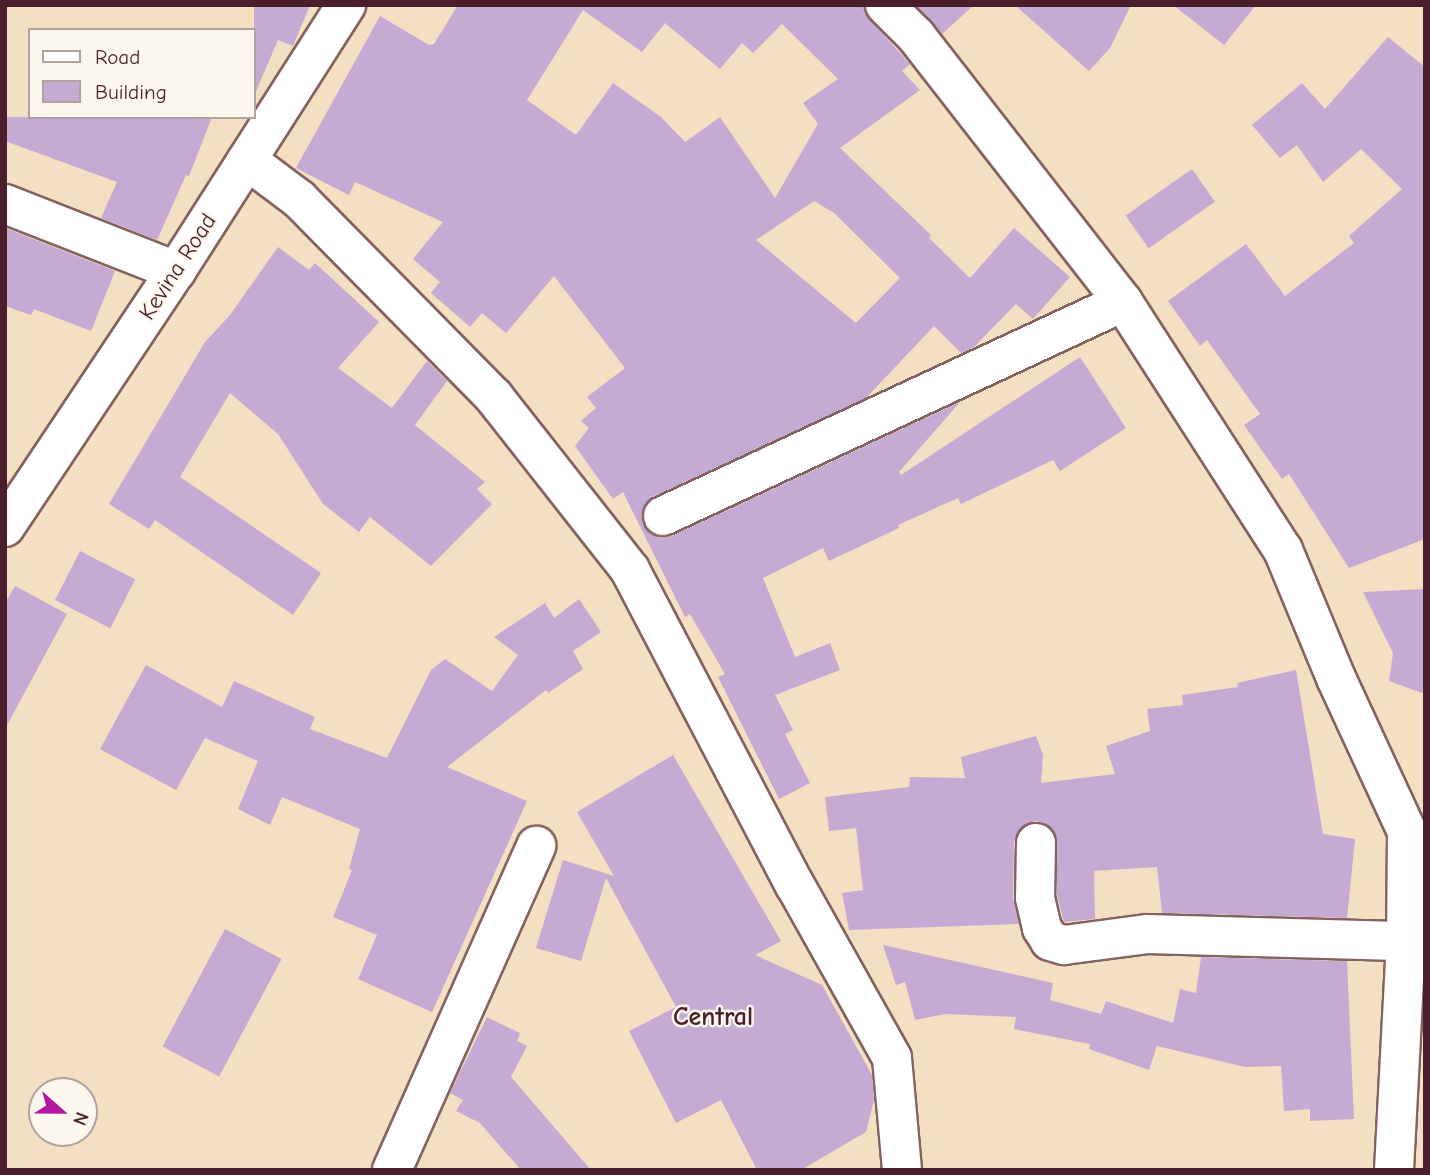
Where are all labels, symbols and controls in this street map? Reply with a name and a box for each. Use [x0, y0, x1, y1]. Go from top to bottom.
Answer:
legend [28, 28, 256, 119]
text: Road [95, 45, 140, 69]
text: Building [95, 80, 167, 104]
street label: Kevina Road [133, 209, 223, 325]
district label: Central [673, 1002, 753, 1034]
north arrow [28, 1077, 98, 1147]
text: N [68, 1109, 93, 1129]

